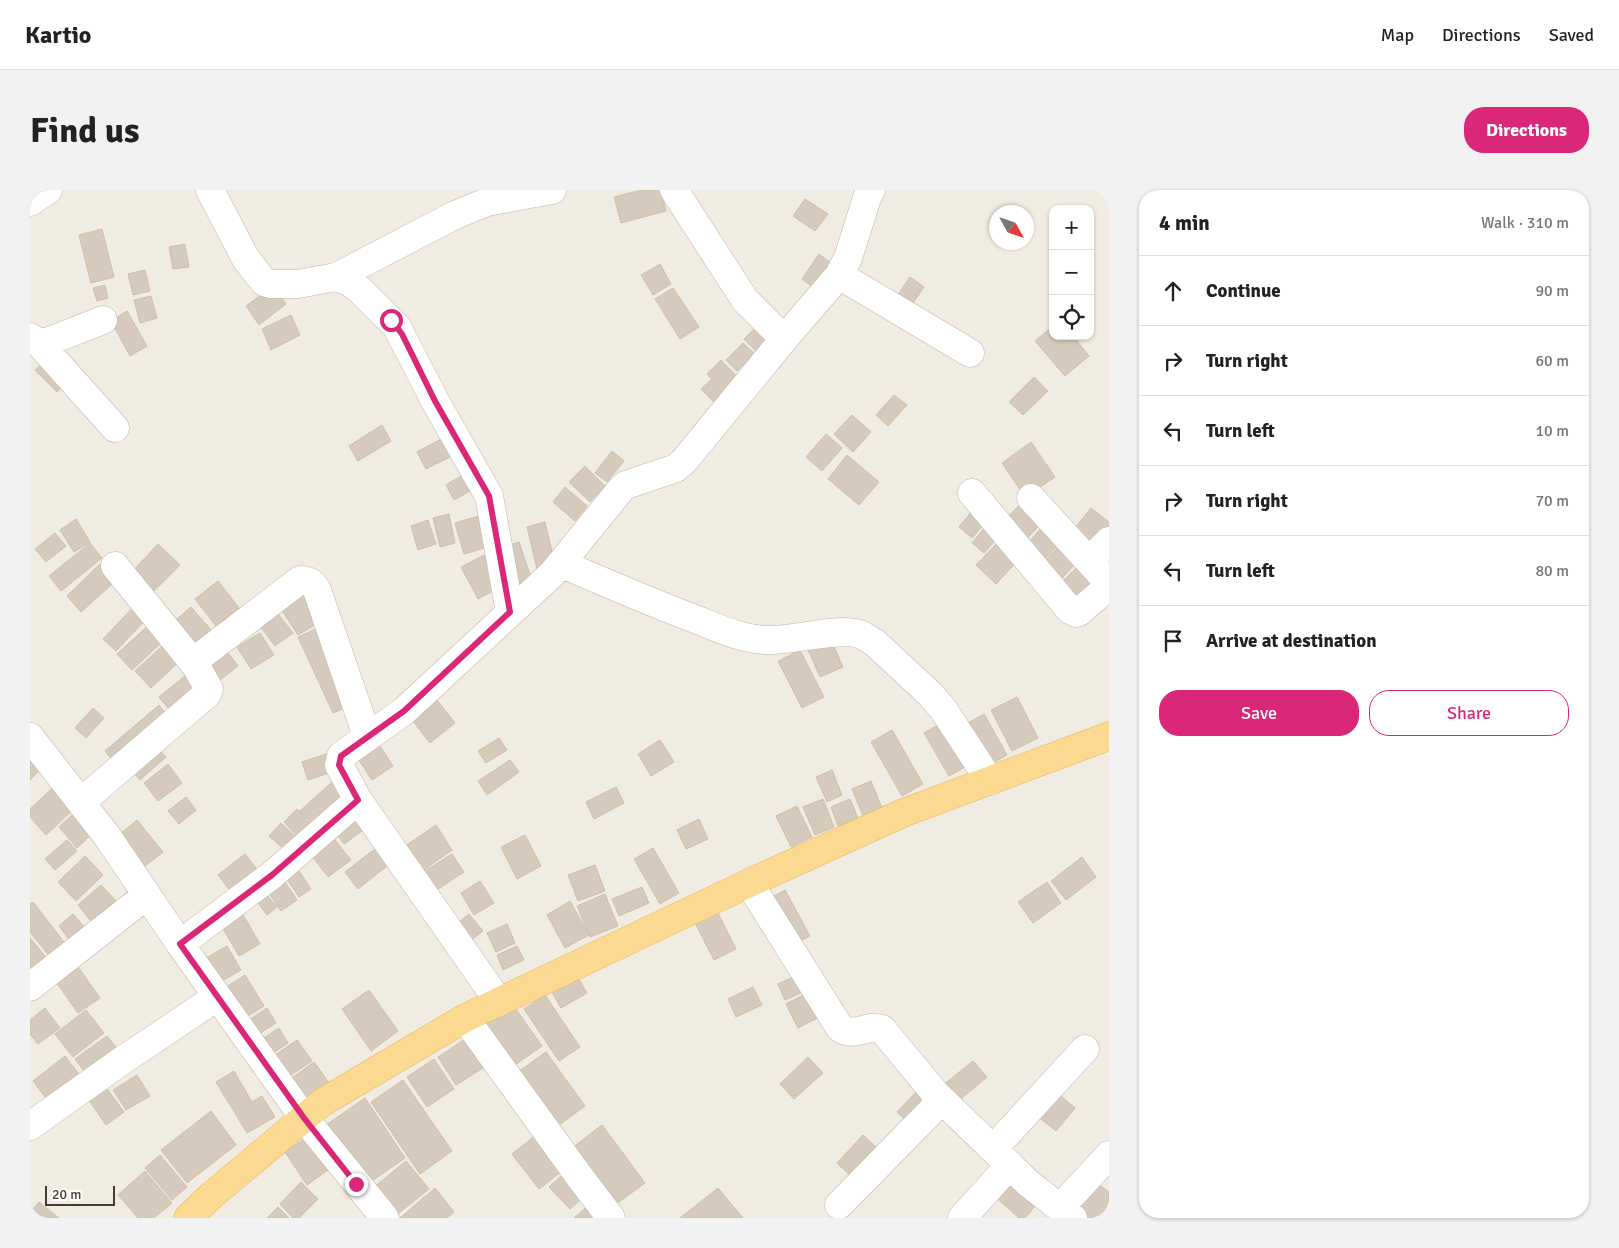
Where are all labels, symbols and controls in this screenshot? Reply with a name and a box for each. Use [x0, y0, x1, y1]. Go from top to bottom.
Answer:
text: Kartio [25, 20, 91, 50]
text: Map [1381, 24, 1414, 46]
text: Directions [1442, 24, 1521, 46]
text: Saved [1549, 24, 1594, 46]
button: Directions [1464, 107, 1589, 153]
text: Find us [30, 109, 140, 152]
north arrow [989, 205, 1034, 250]
map controls [1049, 205, 1094, 340]
button: + [1049, 205, 1094, 250]
text: 4 min [1159, 210, 1210, 236]
text: Walk · 310 m [1481, 213, 1569, 233]
button: − [1049, 250, 1094, 295]
icon: ahead [1159, 277, 1187, 305]
text: Continue [1206, 279, 1281, 303]
text: 90 m [1535, 281, 1569, 301]
button: locate [1049, 295, 1094, 340]
route start [380, 309, 403, 332]
icon: right [1159, 347, 1187, 375]
text: Turn right [1206, 349, 1288, 373]
text: 60 m [1535, 351, 1569, 371]
icon: left [1159, 417, 1187, 445]
text: Turn left [1206, 419, 1275, 443]
text: 10 m [1535, 421, 1569, 441]
icon: right [1159, 487, 1187, 515]
text: Turn right [1206, 489, 1288, 513]
text: 70 m [1535, 491, 1569, 511]
icon: left [1159, 557, 1187, 585]
text: Turn left [1206, 559, 1275, 583]
text: 80 m [1535, 561, 1569, 581]
icon: arrive [1159, 627, 1187, 655]
text: Arrive at destination [1206, 629, 1377, 653]
button: Save [1159, 690, 1359, 736]
button: Share [1369, 690, 1569, 736]
route end [345, 1173, 368, 1196]
scale bar [45, 1183, 115, 1206]
text: 20 m [52, 1186, 81, 1203]

